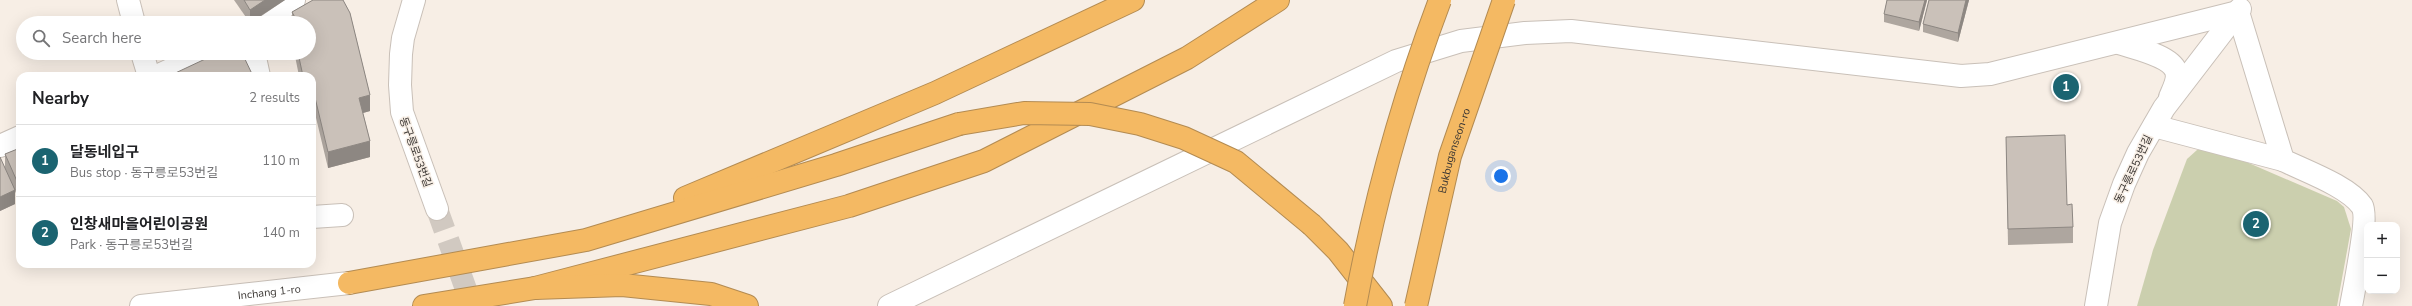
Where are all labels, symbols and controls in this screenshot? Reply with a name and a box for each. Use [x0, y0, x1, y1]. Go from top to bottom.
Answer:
search box [16, 16, 316, 60]
icon: search [30, 27, 52, 49]
text: Search here [62, 28, 142, 48]
pin: 1 [2053, 72, 2079, 102]
text: Nearby [32, 87, 89, 110]
text: 2 results [249, 89, 300, 107]
street label: Bukbuganseon-ro [1435, 106, 1474, 195]
street label: 동구릉로53번길 [396, 115, 435, 189]
street label: 동구릉로53번길 [2111, 133, 2156, 206]
text: 달동네입구 [70, 142, 139, 162]
text: 1 [41, 152, 49, 170]
text: 110 m [262, 152, 300, 170]
text: Bus stop · 동구릉로53번길 [70, 164, 218, 182]
your location [1491, 166, 1511, 186]
pin: 2 [2243, 209, 2269, 239]
text: 인창새마을어린이공원 [70, 214, 208, 234]
map controls [2364, 222, 2400, 294]
button: + [2364, 222, 2400, 258]
text: 2 [41, 224, 49, 242]
text: 140 m [262, 224, 300, 242]
text: Park · 동구릉로53번길 [70, 236, 193, 254]
button: − [2364, 258, 2400, 294]
street label: Inchang 1-ro [237, 281, 301, 303]

